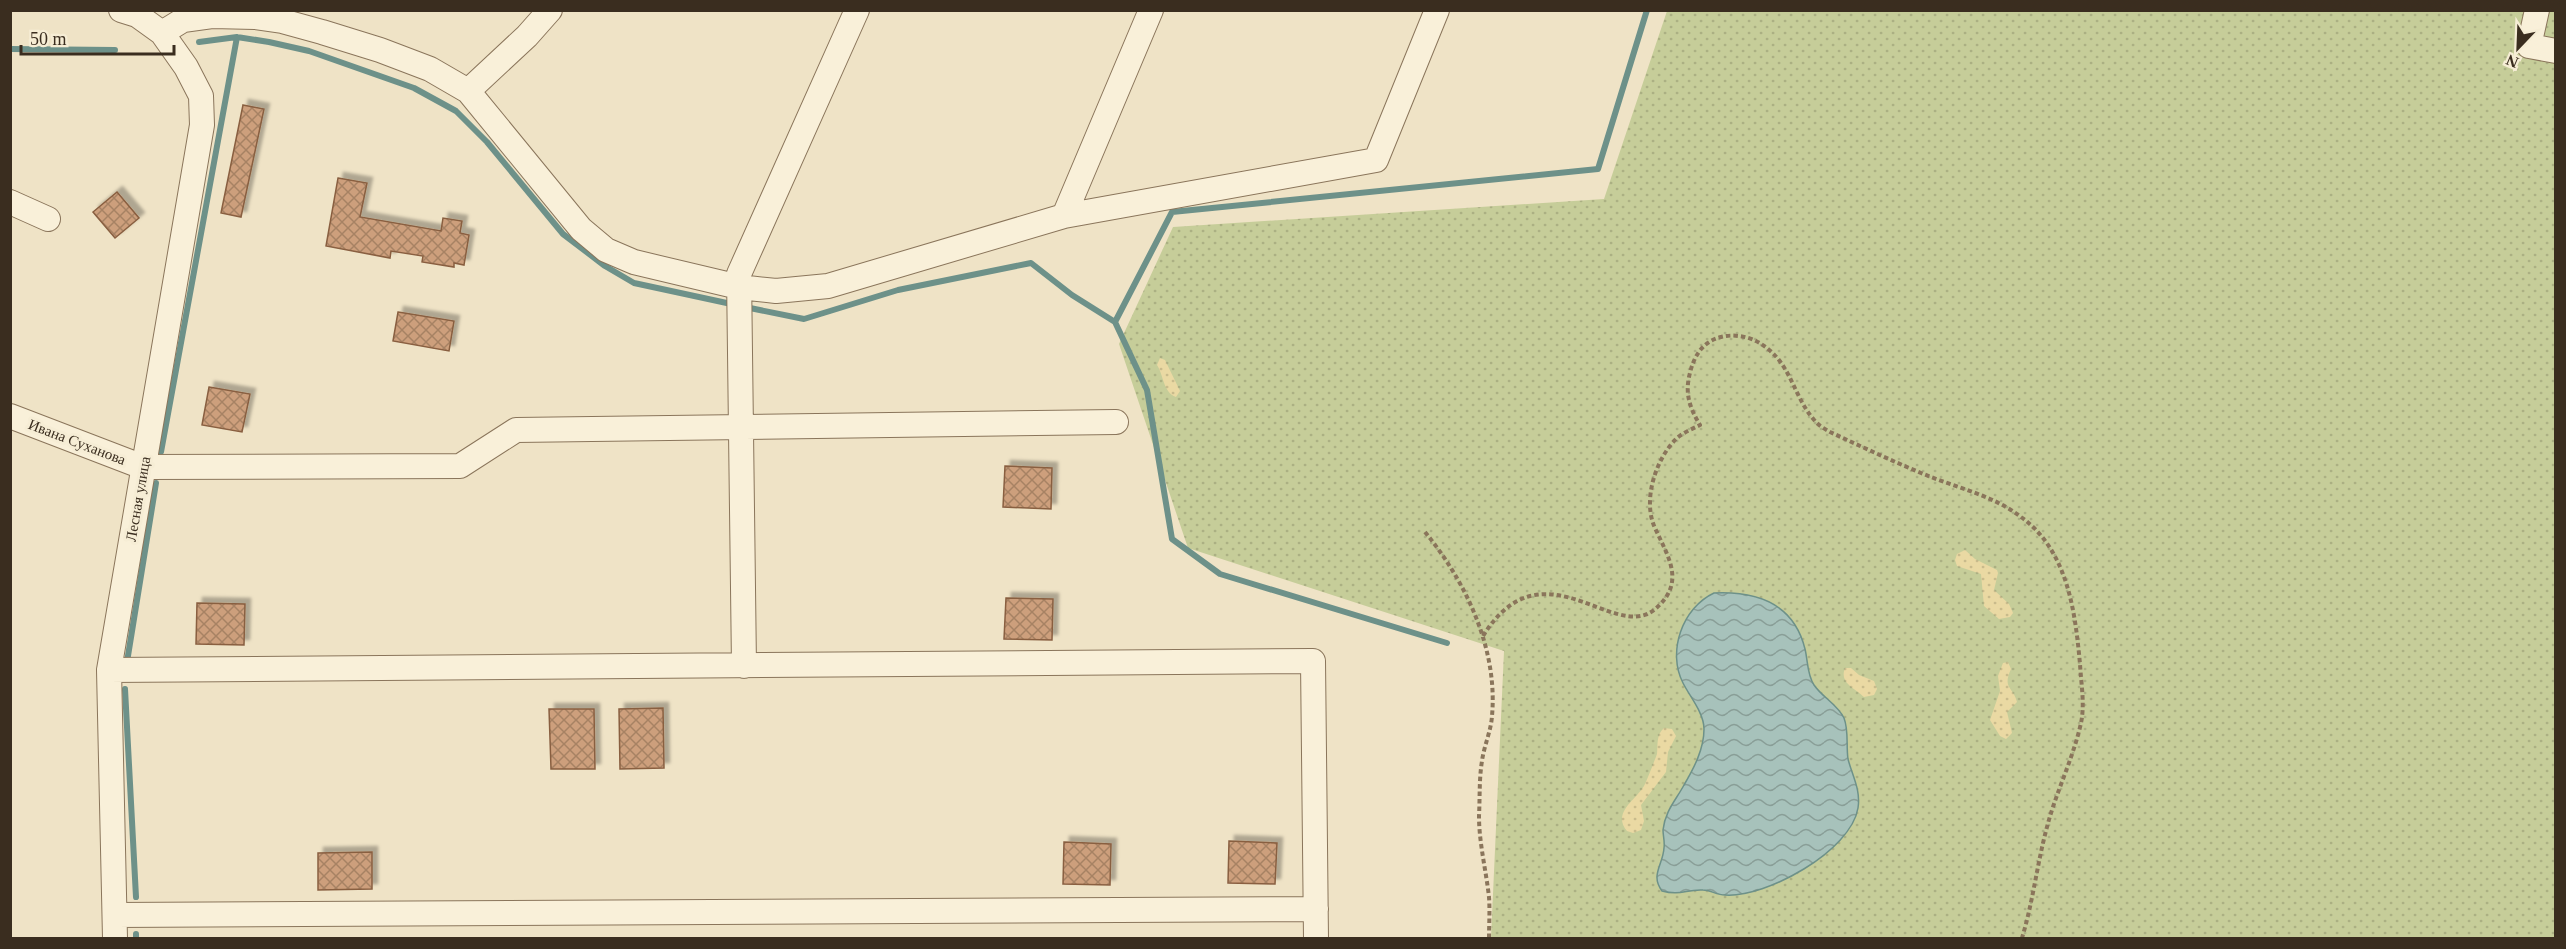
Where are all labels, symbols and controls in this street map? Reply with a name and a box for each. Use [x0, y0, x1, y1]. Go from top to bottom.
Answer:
scale bar [21, 18, 174, 56]
north arrow [2488, 18, 2548, 78]
text: 50 m [30, 29, 67, 49]
text: N [2503, 51, 2521, 71]
street label: Ивана Суханова [26, 416, 128, 468]
street label: Лесная улица [123, 455, 153, 543]

